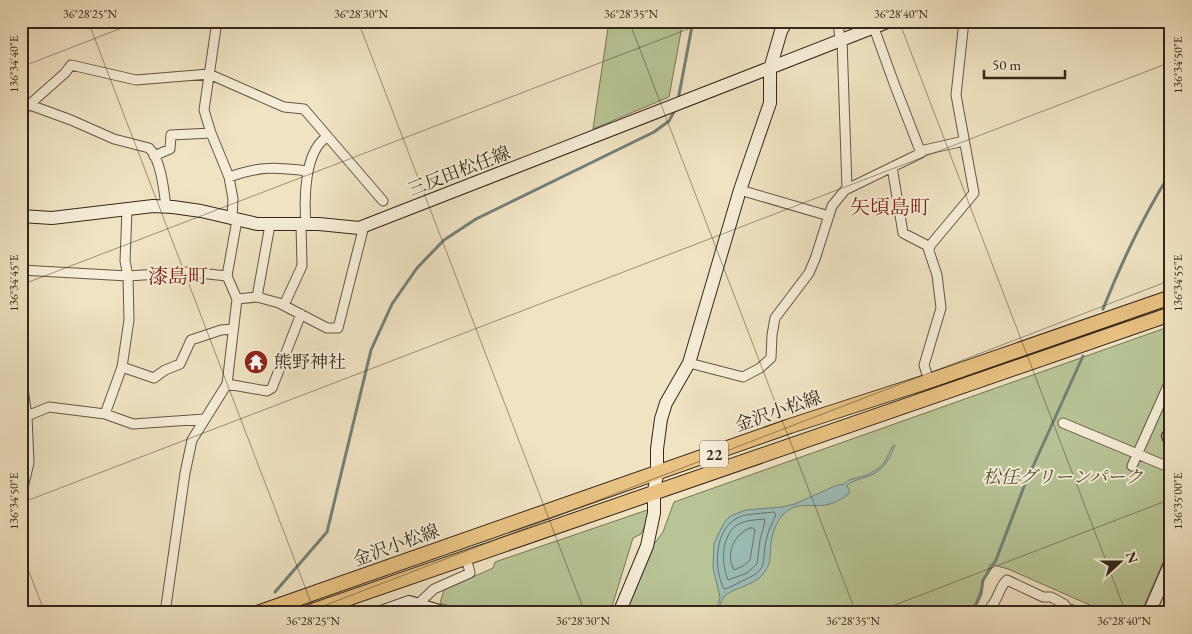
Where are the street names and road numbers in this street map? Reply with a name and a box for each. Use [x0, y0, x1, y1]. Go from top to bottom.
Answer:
street label: 三反田松任線 [404, 140, 513, 201]
street label: 金沢小松線 [732, 385, 824, 436]
road number: 22 [700, 440, 728, 468]
street label: 金沢小松線 [350, 518, 442, 571]

